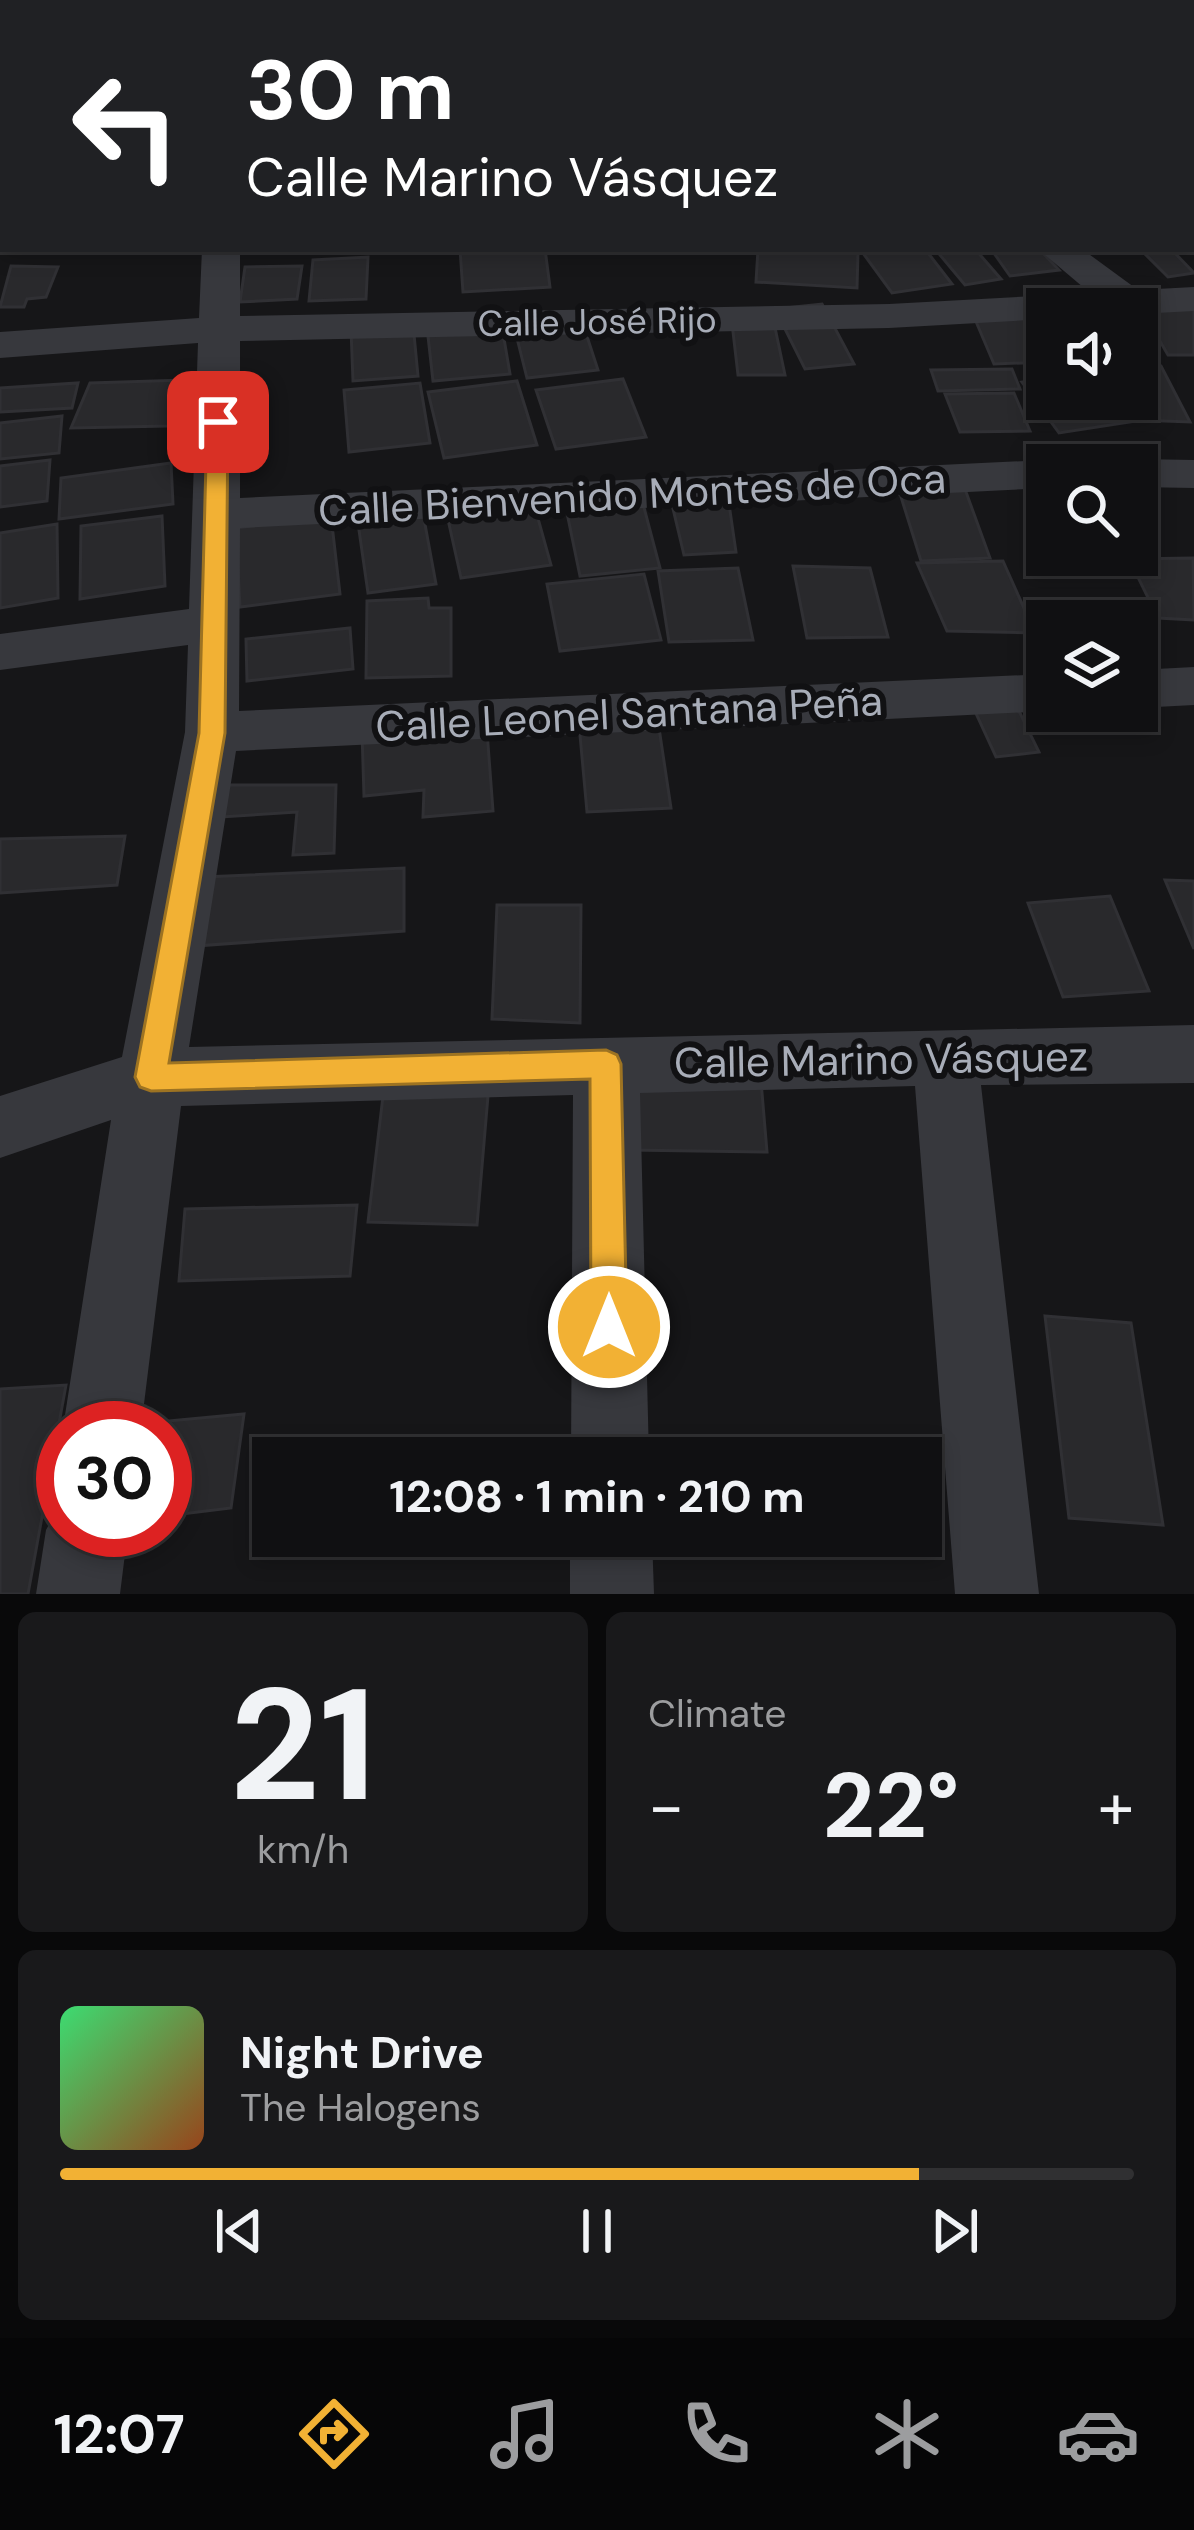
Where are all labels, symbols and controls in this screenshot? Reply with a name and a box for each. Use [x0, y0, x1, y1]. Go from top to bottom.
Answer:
text: 30 m [246, 36, 455, 145]
icon: left [48, 48, 204, 204]
text: Calle Marino Vásquez [246, 142, 778, 213]
map controls [1026, 288, 1158, 732]
button: sound [1026, 288, 1158, 420]
street label: Calle José Rijo [477, 296, 717, 347]
pin [167, 371, 269, 473]
icon: arrive [185, 389, 251, 455]
button: search [1026, 444, 1158, 576]
street label: Calle Bienvenido Montes de Oca [317, 451, 947, 538]
button: layers [1026, 600, 1158, 732]
street label: Calle Leonel Santana Peña [374, 673, 884, 754]
street label: Calle Marino Vásquez [674, 1028, 1088, 1091]
position arrow [546, 1264, 672, 1390]
speed limit sign: 30 [36, 1401, 192, 1557]
text: 12:08 · 1 min · 210 m [389, 1467, 805, 1526]
text: 21 [230, 1644, 376, 1847]
text: Climate [648, 1688, 786, 1739]
text: 22° [823, 1748, 959, 1865]
text: − [648, 1764, 684, 1849]
text: + [1098, 1764, 1134, 1849]
text: km/h [257, 1824, 349, 1875]
text: Night Drive [240, 2023, 484, 2082]
text: The Halogens [240, 2082, 481, 2133]
icon: previous [206, 2198, 272, 2264]
icon: pause [564, 2198, 630, 2264]
icon: next [922, 2198, 988, 2264]
icon: directions [292, 2392, 376, 2476]
icon: music [483, 2392, 567, 2476]
icon: phone [674, 2392, 758, 2476]
icon: climate [865, 2392, 949, 2476]
icon: car [1056, 2392, 1140, 2476]
text: 12:07 [54, 2399, 185, 2470]

